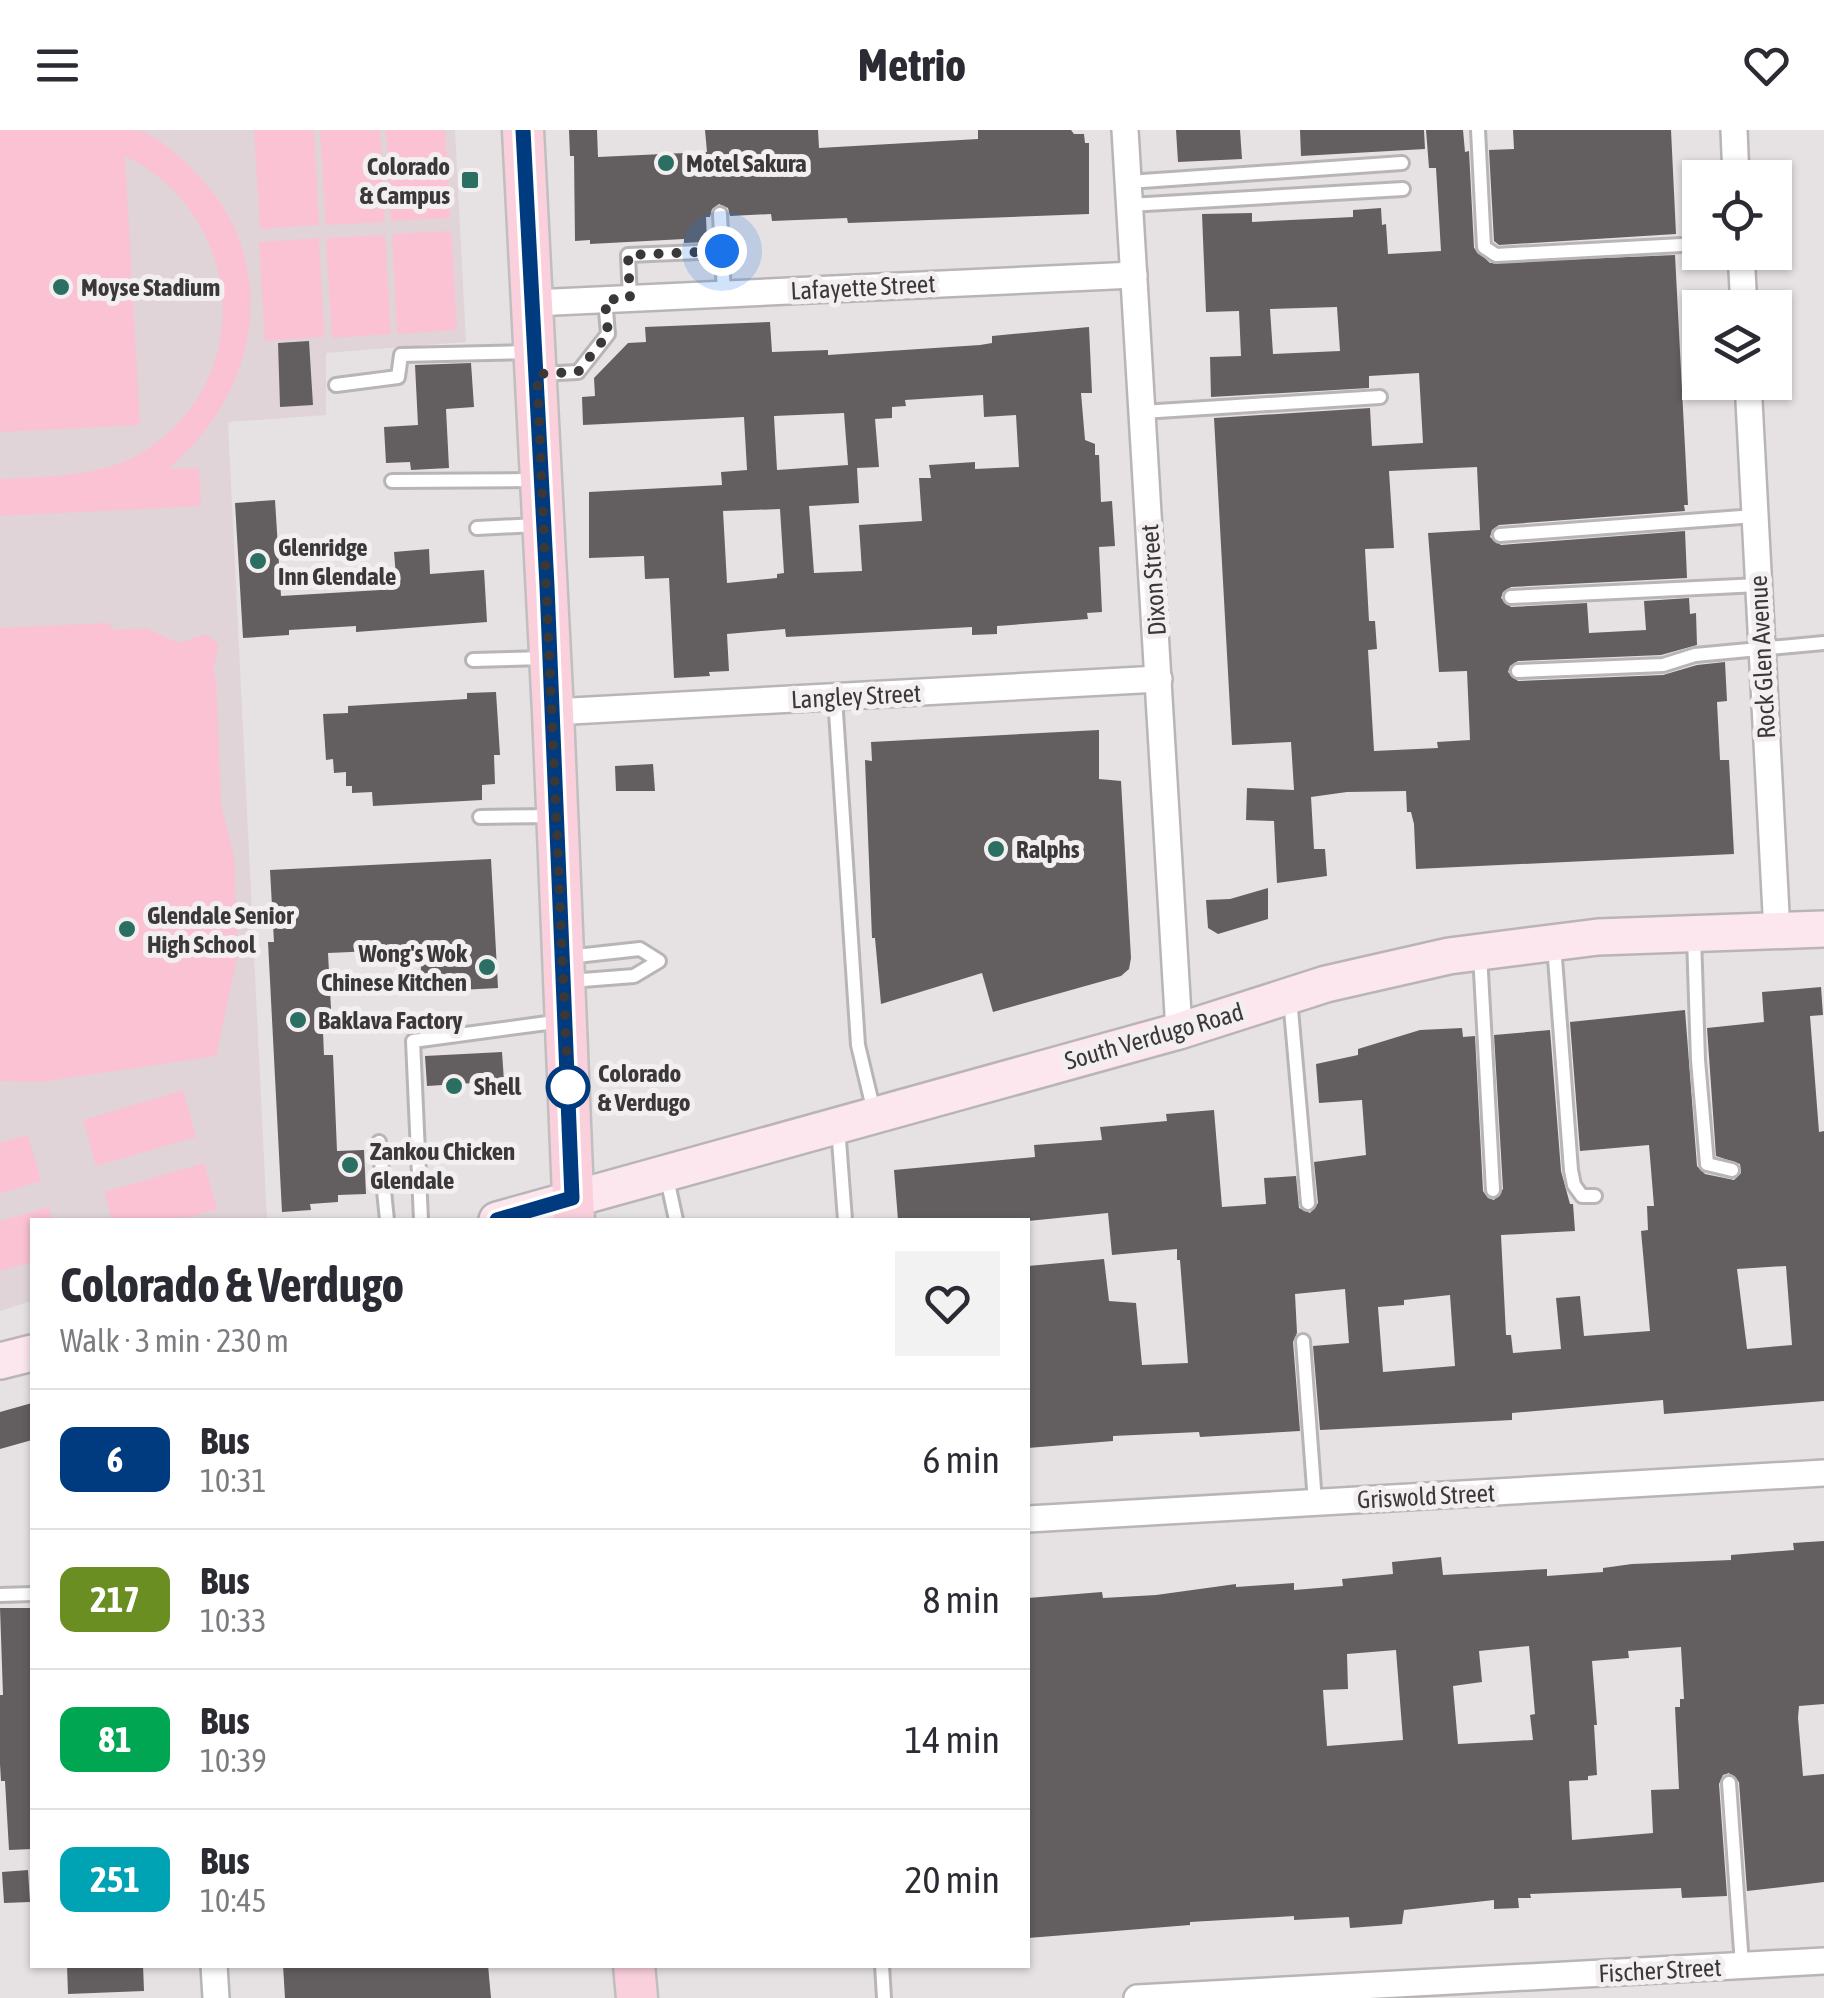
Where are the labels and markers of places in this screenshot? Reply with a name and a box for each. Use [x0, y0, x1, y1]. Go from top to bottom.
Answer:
place label: Motel Sakura [686, 149, 807, 177]
place label: Colorado & Campus [360, 152, 450, 209]
marker: Motel Sakura [655, 152, 677, 174]
marker: Colorado & Campus [459, 169, 481, 191]
place label: Moyse Stadium [81, 273, 220, 301]
marker: Moyse Stadium [50, 276, 72, 298]
place label: Glenridge Inn Glendale [278, 533, 396, 590]
marker: Glenridge Inn Glendale [247, 550, 269, 572]
place label: Ralphs [1016, 835, 1080, 863]
marker: Ralphs [985, 838, 1007, 860]
place label: Glendale Senior High School [147, 901, 294, 958]
marker: Glendale Senior High School [116, 918, 138, 940]
place label: Wong's Wok Chinese Kitchen [321, 939, 468, 996]
marker: Wong's Wok Chinese Kitchen [476, 956, 498, 978]
place label: Baklava Factory [318, 1006, 463, 1034]
marker: Baklava Factory [287, 1009, 309, 1031]
place label: Colorado & Verdugo [598, 1059, 691, 1116]
marker: Colorado & Verdugo [547, 1066, 589, 1108]
place label: Shell [474, 1072, 522, 1100]
marker: Shell [443, 1075, 465, 1097]
place label: Zankou Chicken Glendale [370, 1137, 515, 1194]
marker: Zankou Chicken Glendale [339, 1154, 361, 1176]

